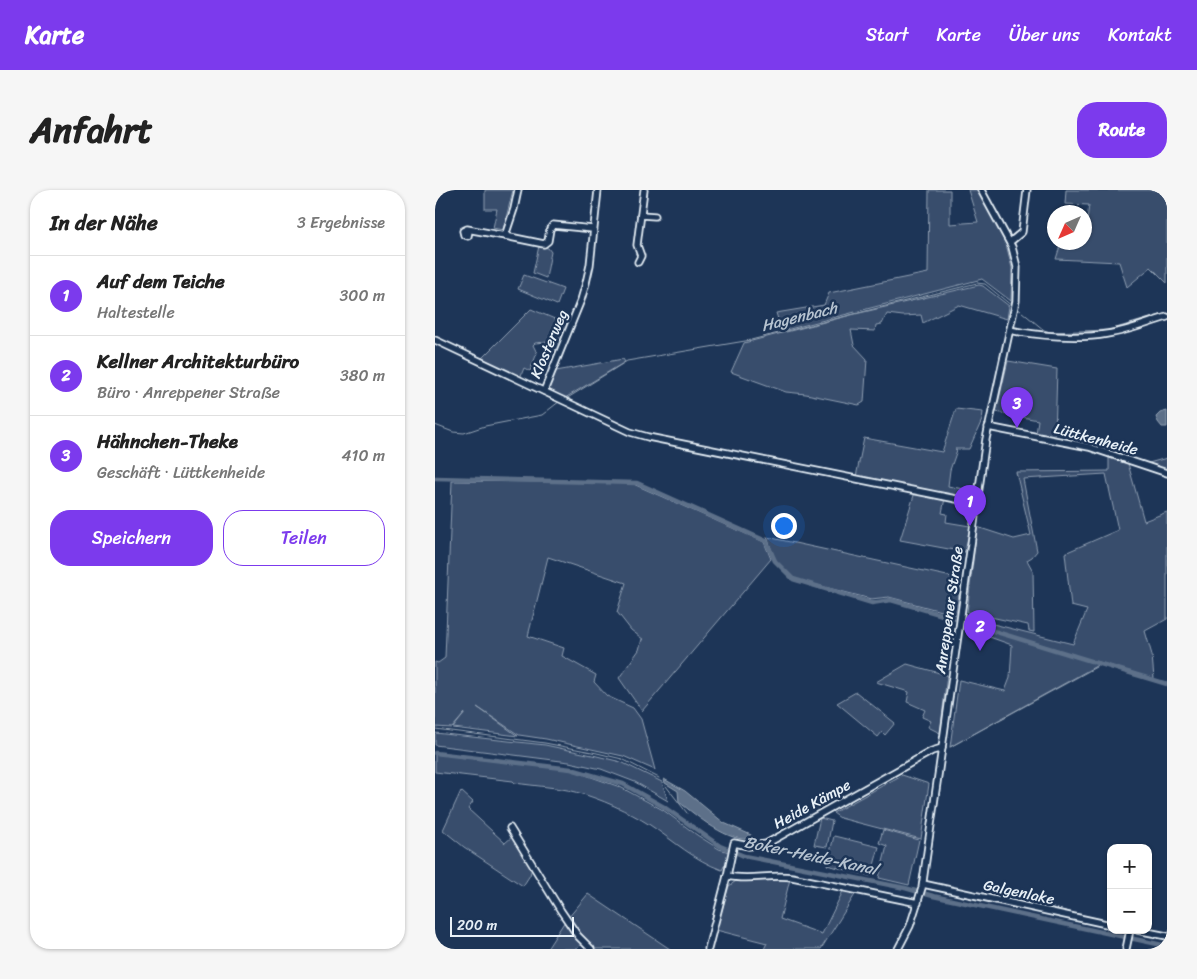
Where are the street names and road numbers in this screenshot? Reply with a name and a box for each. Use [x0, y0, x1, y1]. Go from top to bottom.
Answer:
street label: Klosterweg [523, 305, 575, 383]
street label: Lüttkenheide [1051, 415, 1141, 463]
street label: Anreppener Straße [927, 544, 971, 676]
street label: Heide Kämpe [768, 772, 856, 836]
street label: Galgenlake [981, 872, 1057, 912]

